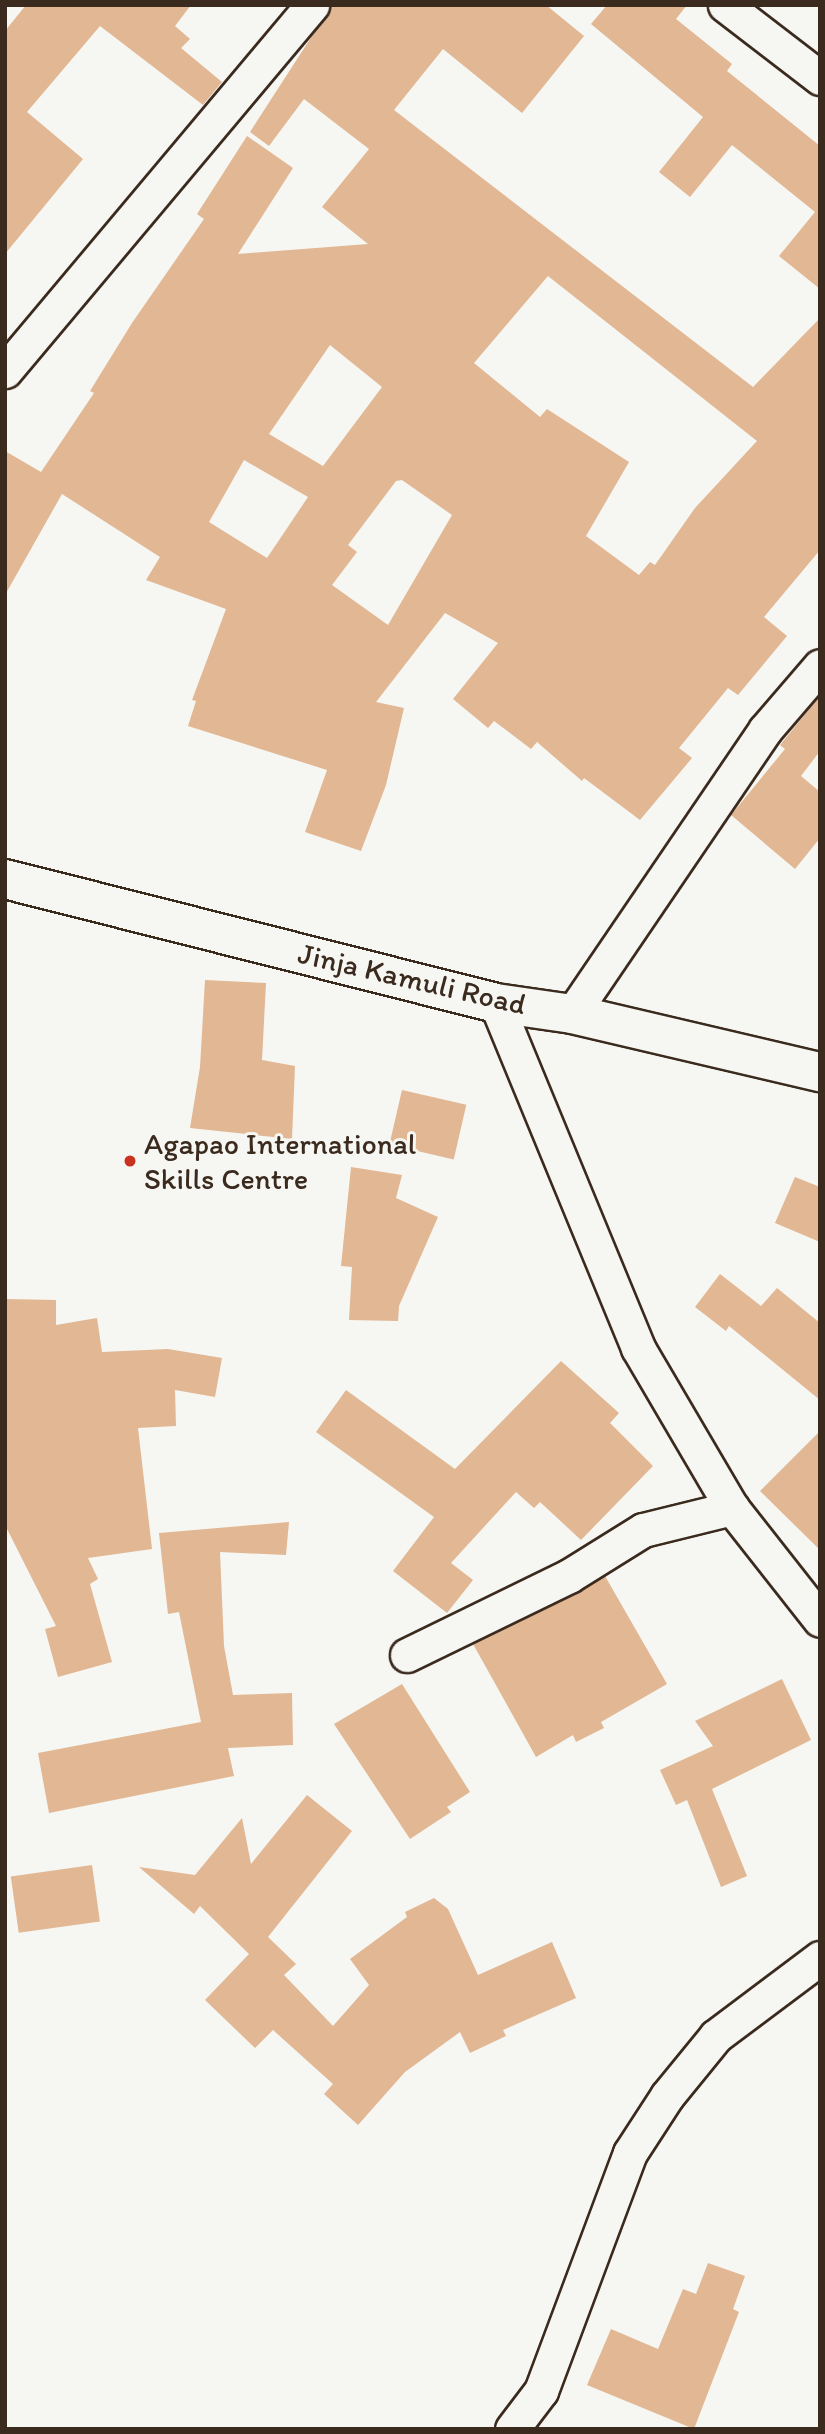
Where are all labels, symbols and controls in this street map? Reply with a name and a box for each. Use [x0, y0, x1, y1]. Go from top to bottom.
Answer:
street label: Jinja Kamuli Road [295, 935, 529, 1023]
place label: Agapao International Skills Centre [144, 1126, 418, 1196]
marker: Agapao International Skills Centre [122, 1153, 138, 1169]

